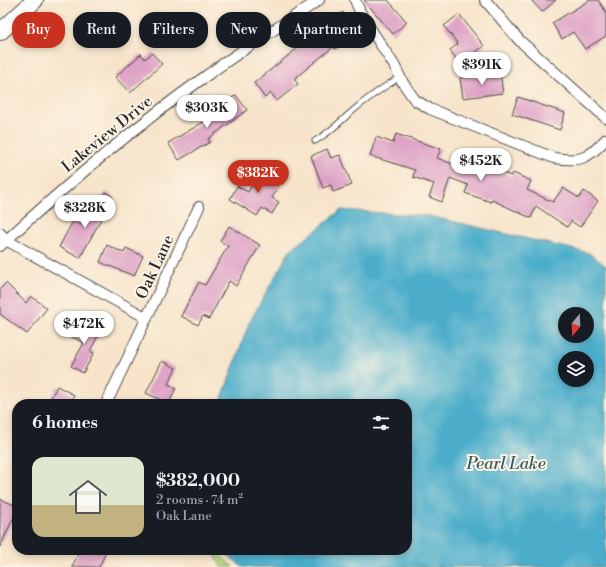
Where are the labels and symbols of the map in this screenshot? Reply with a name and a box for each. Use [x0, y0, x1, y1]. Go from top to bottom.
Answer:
pin: $391K [454, 52, 510, 86]
street label: Lakeview Drive [57, 91, 157, 177]
pin: $303K [179, 95, 235, 129]
pin: $452K [453, 148, 509, 182]
pin: $382K [230, 160, 286, 194]
pin: $328K [57, 195, 113, 229]
street label: Oak Lane [131, 232, 179, 302]
north arrow [558, 307, 594, 343]
pin: $472K [56, 311, 112, 345]
water label: Pearl Lake [465, 453, 546, 475]

